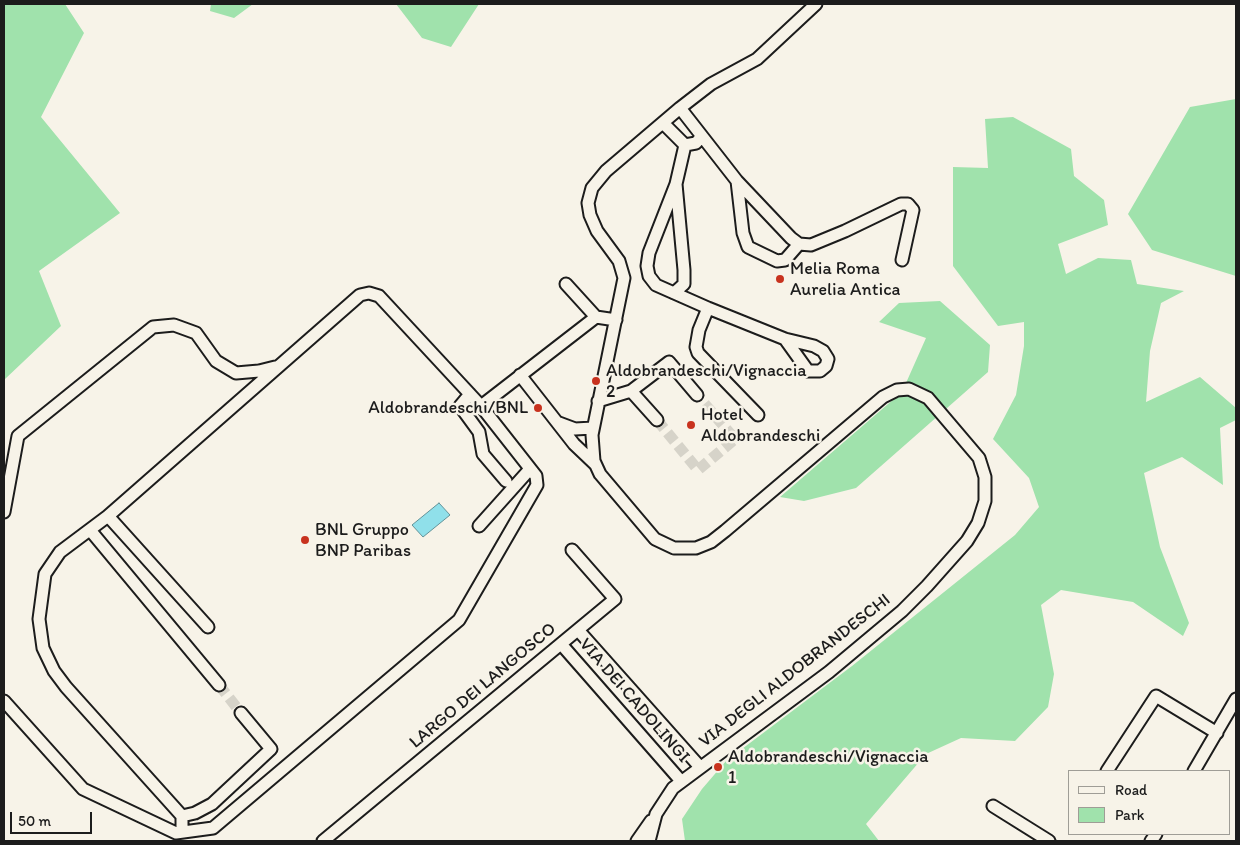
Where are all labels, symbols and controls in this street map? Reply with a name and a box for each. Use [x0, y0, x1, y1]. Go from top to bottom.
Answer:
place label: Melia Roma Aurelia Antica [790, 258, 900, 300]
marker: Melia Roma Aurelia Antica [774, 273, 786, 285]
place label: Aldobrandeschi/Vignaccia 2 [606, 360, 807, 402]
marker: Aldobrandeschi/Vignaccia 2 [590, 375, 602, 387]
place label: Aldobrandeschi/BNL [368, 397, 528, 419]
marker: Aldobrandeschi/BNL [532, 402, 544, 414]
place label: Hotel Aldobrandeschi [701, 404, 820, 446]
marker: Hotel Aldobrandeschi [685, 419, 697, 431]
place label: BNL Gruppo BNP Paribas [315, 519, 411, 562]
marker: BNL Gruppo BNP Paribas [299, 534, 311, 546]
street label: VIA DEGLI ALDOBRANDESCHI [695, 590, 895, 752]
street label: LARGO DEI LANGOSCO [405, 618, 561, 754]
street label: VIA DEI CADOLINGI [574, 634, 694, 768]
place label: Aldobrandeschi/Vignaccia 1 [728, 746, 929, 789]
marker: Aldobrandeschi/Vignaccia 1 [712, 761, 724, 773]
legend [1068, 770, 1230, 835]
text: Road [1115, 781, 1147, 799]
scale bar [12, 802, 95, 834]
text: Park [1115, 806, 1145, 824]
text: 50 m [18, 812, 51, 830]

